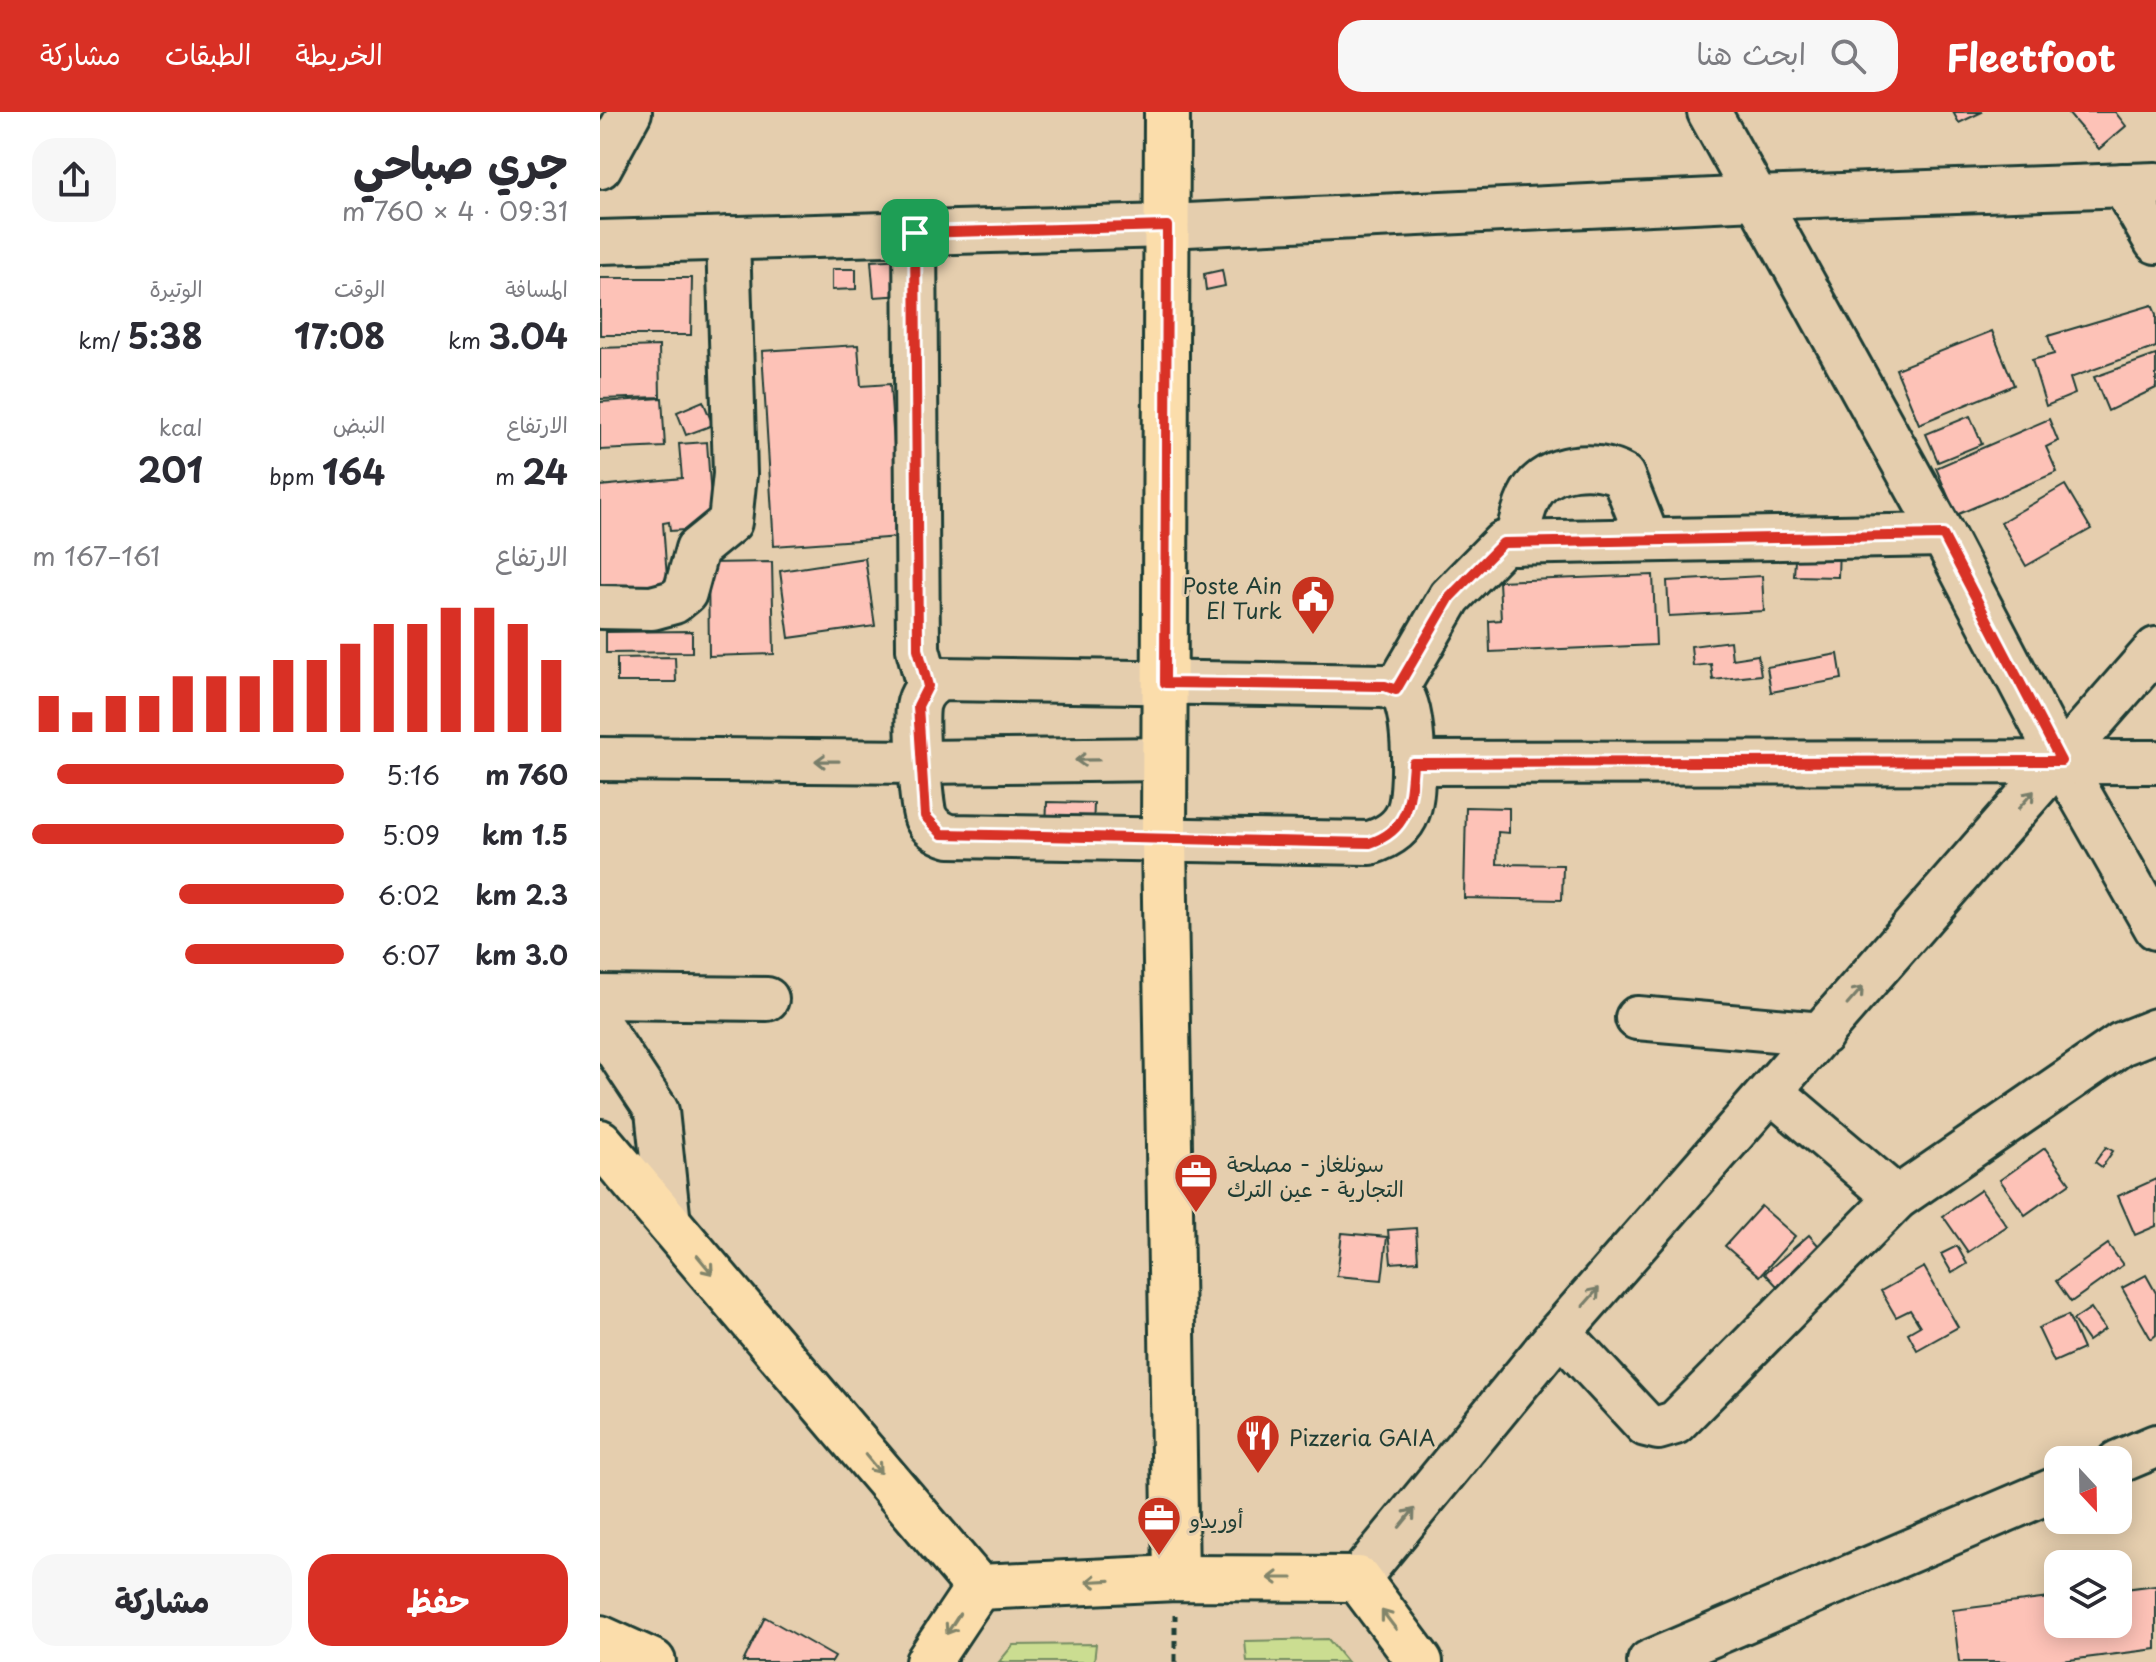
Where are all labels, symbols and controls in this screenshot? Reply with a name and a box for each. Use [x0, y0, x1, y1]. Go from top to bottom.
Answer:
search box [1338, 20, 1898, 92]
text: Fleetfoot [1946, 28, 2116, 85]
text: ابحث هنا [1696, 30, 1806, 75]
text: مشاركة [40, 32, 121, 75]
text: الطبقات [165, 32, 251, 75]
text: الخريطة [295, 32, 383, 75]
icon: search [1826, 34, 1870, 78]
text: جري صباحي [353, 128, 568, 194]
button: share [32, 138, 116, 222]
text: 09:31 · 4 × 760 m [342, 191, 568, 230]
pin [881, 199, 949, 267]
icon: arrive [893, 211, 937, 255]
text: الوتيرة [150, 271, 203, 304]
text: الوقت [334, 271, 385, 304]
text: المسافة [505, 271, 568, 304]
text: 5:38 [127, 309, 203, 361]
text: 17:08 [294, 309, 385, 361]
text: 3.04 [488, 309, 568, 361]
text: /km [78, 323, 127, 356]
text: km [448, 323, 488, 356]
text: النبض [333, 407, 385, 440]
text: الارتفاع [506, 407, 568, 440]
text: kcal [159, 410, 203, 443]
text: 201 [138, 443, 203, 495]
text: 164 [322, 445, 385, 497]
text: 24 [522, 445, 568, 497]
text: bpm [269, 459, 322, 492]
text: m [495, 459, 522, 492]
text: 161–167 m [32, 536, 160, 575]
text: الارتفاع [495, 536, 568, 575]
place label: Poste Ain El Turk [1183, 568, 1282, 626]
public building icon: Poste Ain El Turk [1289, 573, 1337, 636]
one-way arrow [1074, 752, 1101, 768]
one-way arrow [814, 753, 841, 769]
text: 5:16 [386, 755, 440, 794]
text: 760 m [485, 755, 568, 794]
one-way arrow [2017, 791, 2035, 811]
text: 5:09 [382, 815, 440, 854]
text: 1.5 km [482, 815, 568, 854]
text: 6:02 [378, 875, 440, 914]
text: 2.3 km [476, 875, 568, 914]
text: 6:07 [381, 935, 440, 974]
text: 3.0 km [475, 935, 568, 974]
one-way arrow [1846, 986, 1864, 1006]
place label: سونلغاز - مصلحة التجارية - عين الترك [1227, 1146, 1404, 1204]
office icon: سونلغاز - مصلحة التجارية - عين الترك [1172, 1151, 1220, 1214]
one-way arrow [695, 1255, 713, 1275]
one-way arrow [1582, 1287, 1600, 1307]
restaurant icon: Pizzeria GAIA [1234, 1412, 1282, 1475]
place label: Pizzeria GAIA [1289, 1420, 1435, 1453]
north arrow [2044, 1446, 2132, 1534]
map controls [2044, 1446, 2132, 1638]
one-way arrow [864, 1453, 882, 1473]
office icon: أوريدو [1135, 1494, 1183, 1557]
place label: أوريدو [1189, 1502, 1244, 1535]
one-way arrow [1398, 1508, 1416, 1529]
button: layers [2044, 1550, 2132, 1638]
button: مشاركة [32, 1554, 292, 1646]
button: حفظ [308, 1554, 568, 1646]
one-way arrow [1267, 1570, 1294, 1586]
one-way arrow [1085, 1574, 1112, 1589]
one-way arrow [1380, 1610, 1397, 1631]
one-way arrow [945, 1613, 961, 1635]

